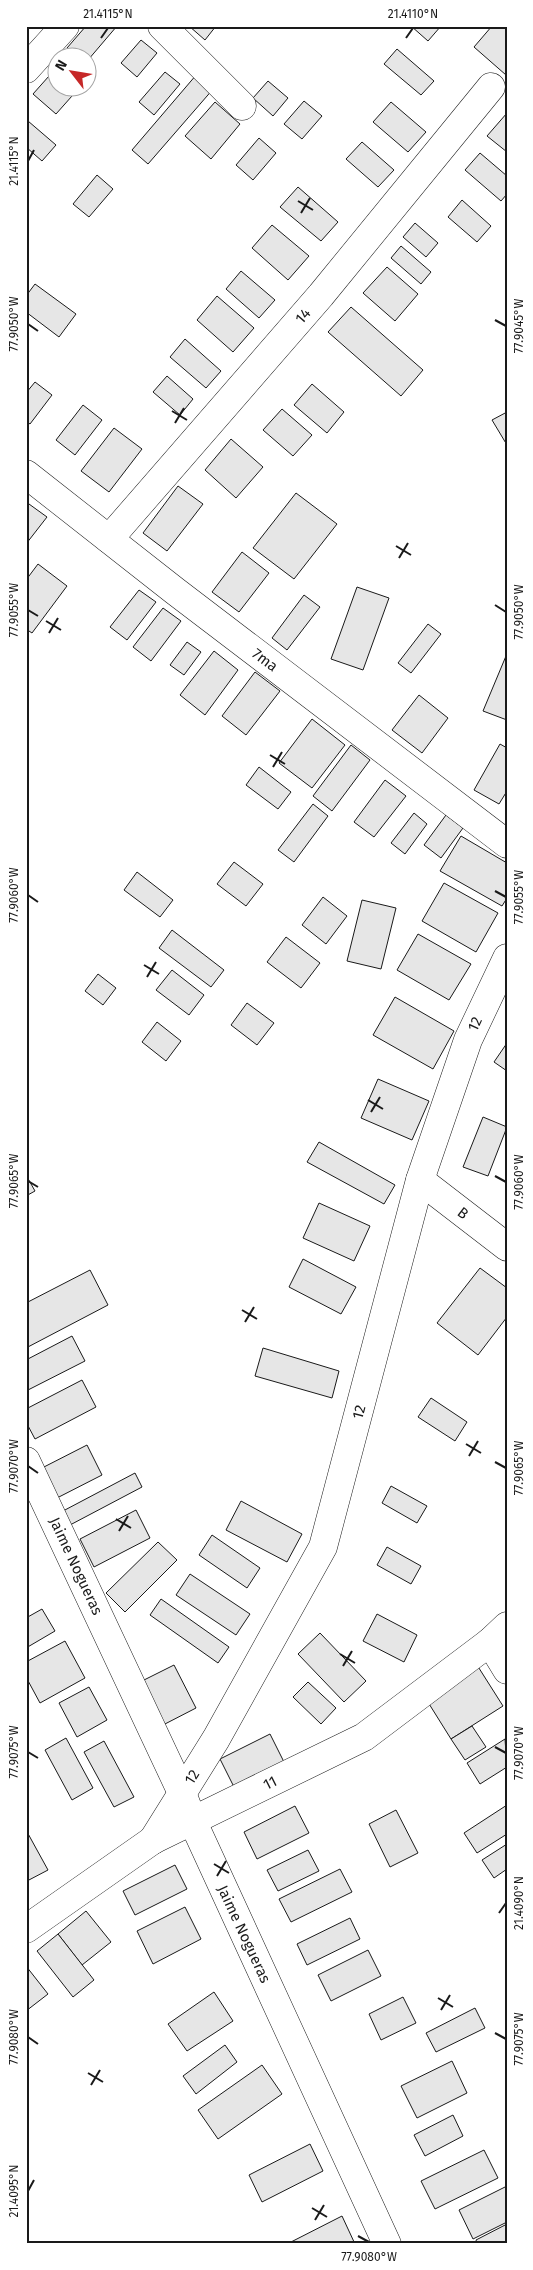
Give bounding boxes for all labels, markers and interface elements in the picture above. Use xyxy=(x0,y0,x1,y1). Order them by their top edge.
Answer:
text: 21.4115°N xyxy=(83,7,133,21)
text: 21.4110°N xyxy=(388,7,438,21)
north arrow xyxy=(48,48,98,98)
text: N xyxy=(52,57,71,74)
text: 21.4115°N xyxy=(7,136,21,186)
text: 77.9050°W xyxy=(7,296,21,352)
text: 77.9045°W xyxy=(512,299,526,353)
street label: 14 xyxy=(291,305,315,327)
text: 77.9055°W xyxy=(7,583,21,637)
text: 77.9050°W xyxy=(512,584,526,640)
street label: 7ma xyxy=(249,645,281,675)
text: 77.9060°W xyxy=(7,867,21,923)
text: 77.9055°W xyxy=(512,870,526,924)
street label: 12 xyxy=(464,1014,486,1034)
text: 77.9065°W xyxy=(7,1154,21,1208)
text: 77.9060°W xyxy=(512,1154,526,1210)
street label: B xyxy=(454,1203,472,1223)
street label: 12 xyxy=(349,1403,369,1421)
text: 77.9070°W xyxy=(7,1439,21,1493)
text: 77.9065°W xyxy=(512,1441,526,1495)
street label: Jaime Nogueras xyxy=(45,1514,107,1618)
text: 77.9075°W xyxy=(7,1725,21,1779)
text: 77.9070°W xyxy=(512,1726,526,1780)
street label: 12 xyxy=(181,1766,203,1788)
street label: 11 xyxy=(260,1772,280,1794)
text: 21.4090°N xyxy=(512,1876,526,1930)
street label: Jaime Nogueras xyxy=(213,1882,275,1986)
text: 77.9080°W xyxy=(7,2009,21,2065)
text: 77.9075°W xyxy=(512,2012,526,2066)
text: 21.4095°N xyxy=(7,2165,21,2217)
text: 77.9080°W xyxy=(341,2250,397,2264)

